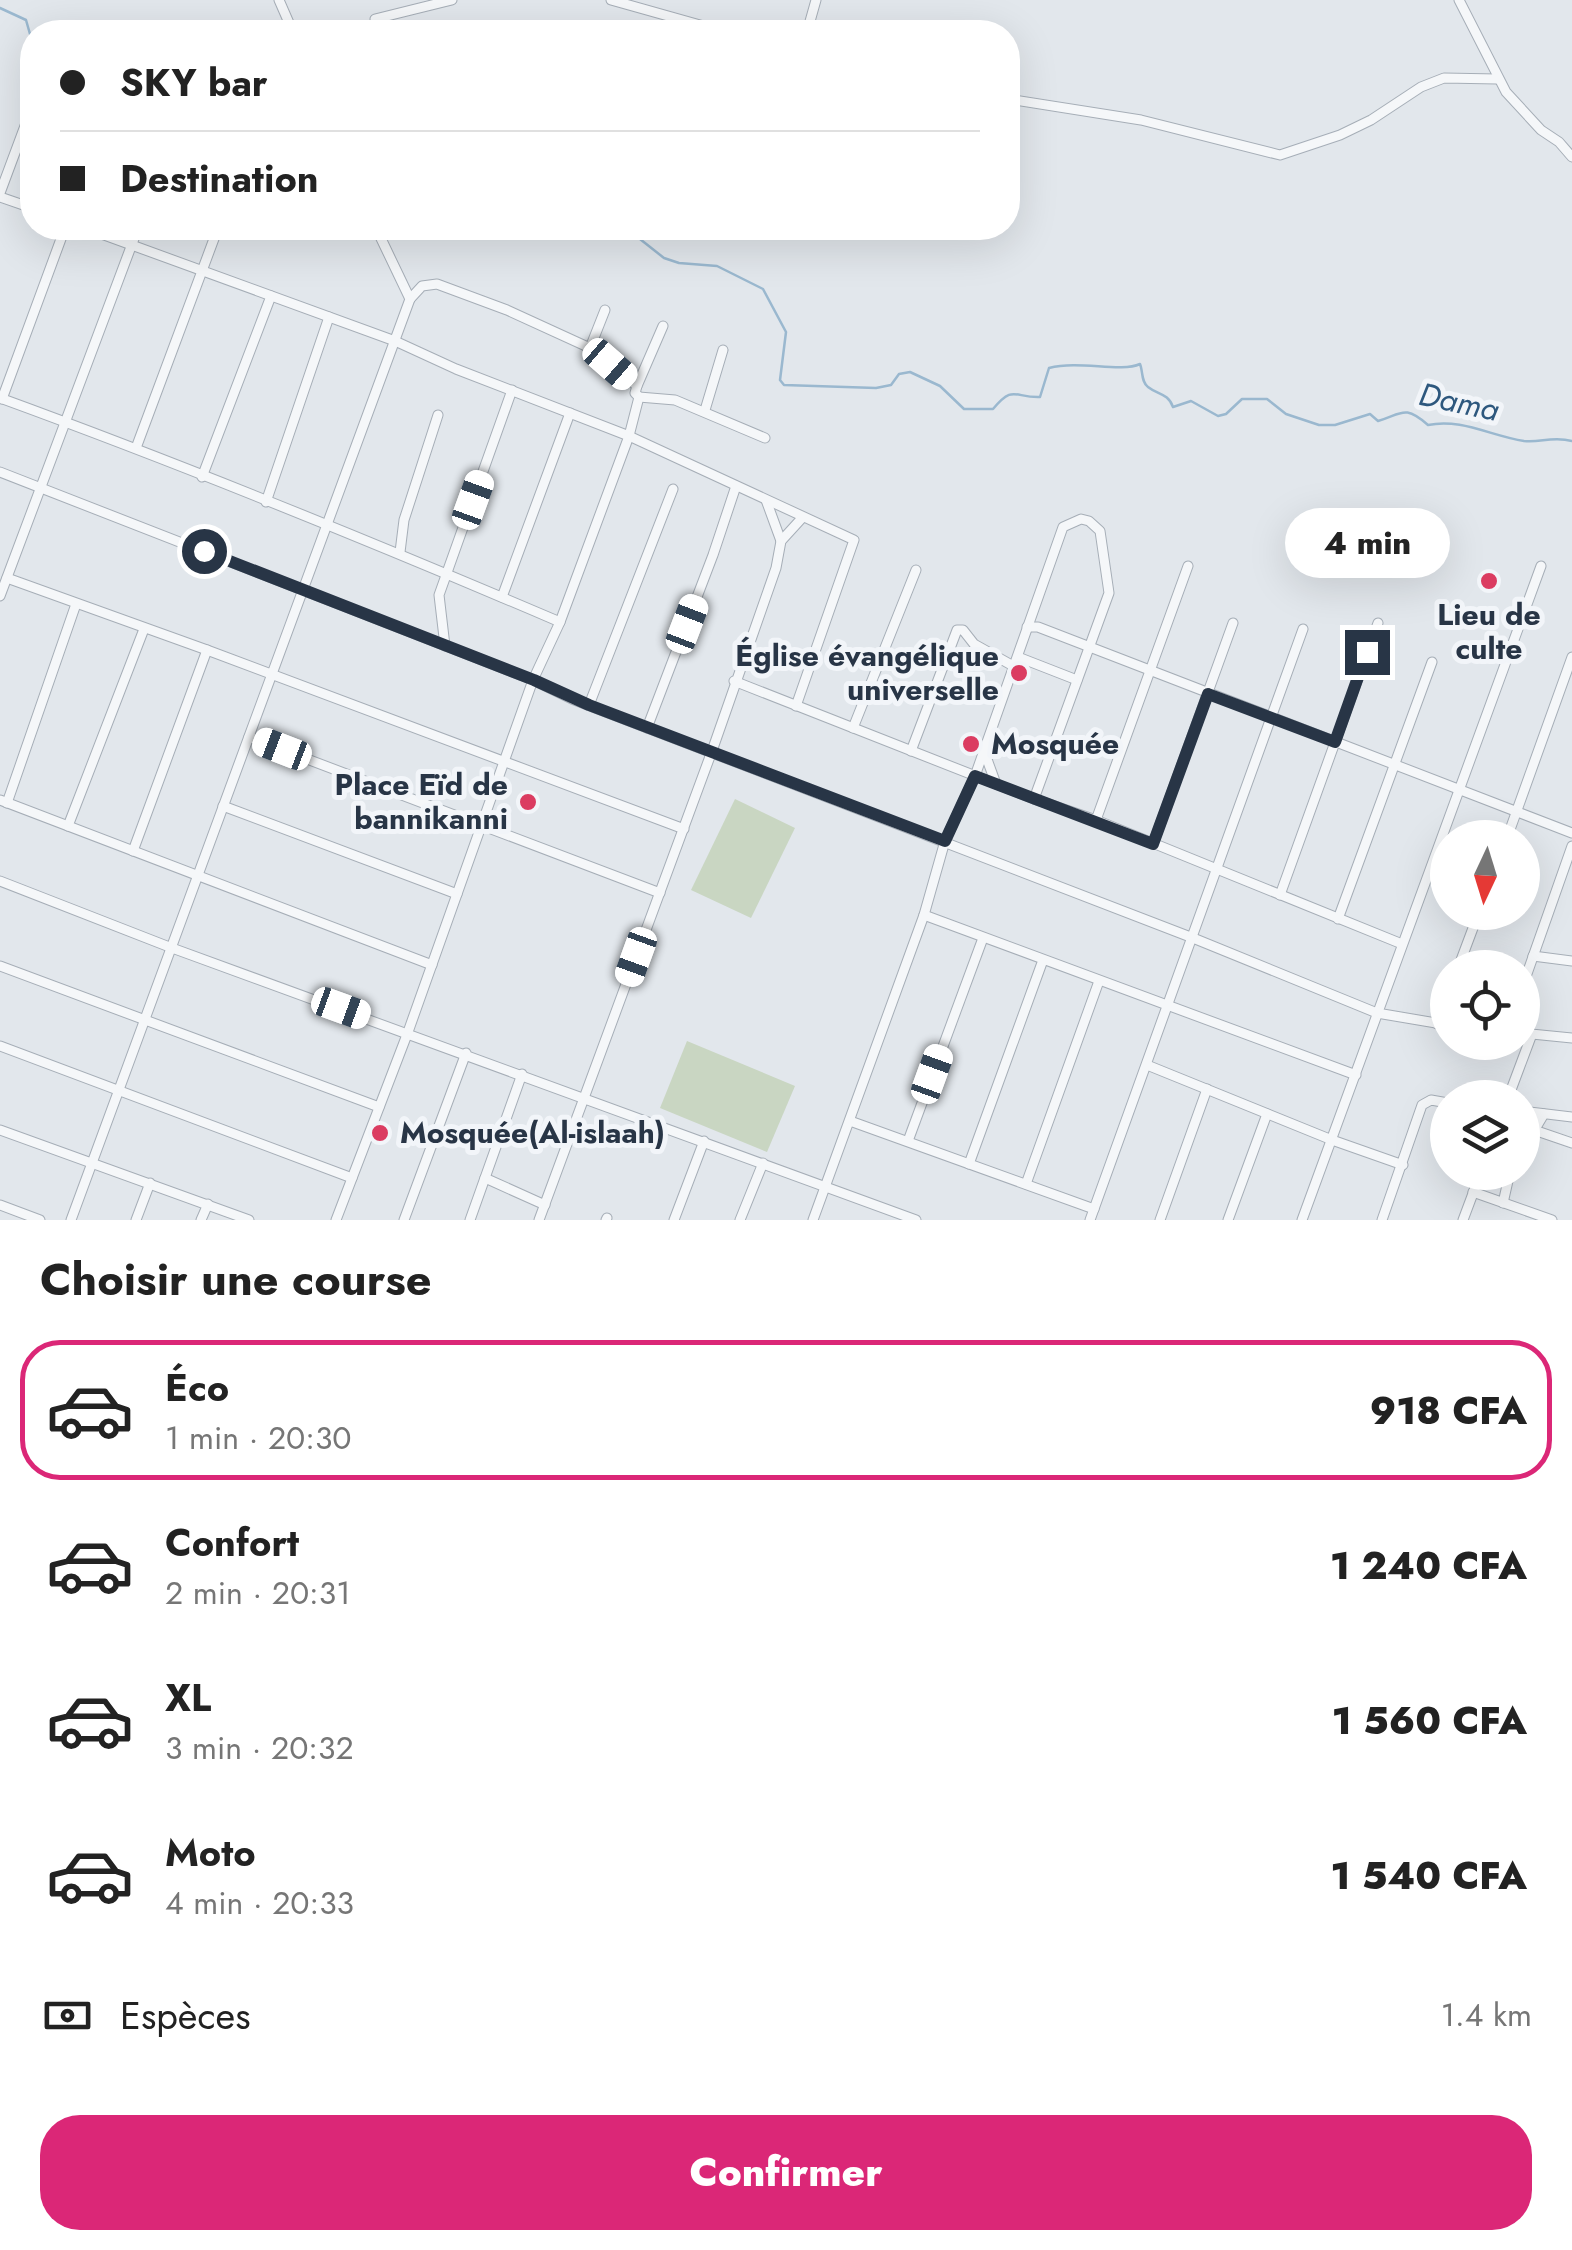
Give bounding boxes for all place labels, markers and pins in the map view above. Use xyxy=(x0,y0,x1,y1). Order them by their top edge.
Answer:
marker: Lieu de culte xyxy=(1478,570,1500,592)
place label: Lieu de culte xyxy=(1437,593,1541,670)
place label: Église évangélique universelle xyxy=(735,634,999,711)
marker: Église évangélique universelle xyxy=(1008,662,1030,684)
place label: Mosquée xyxy=(991,722,1119,765)
marker: Mosquée xyxy=(960,733,982,755)
place label: Place Eïd de bannikanni xyxy=(334,763,508,840)
marker: Place Eïd de bannikanni xyxy=(517,791,539,813)
place label: Mosquée(Al-islaah) xyxy=(400,1111,665,1154)
marker: Mosquée(Al-islaah) xyxy=(369,1122,391,1144)

